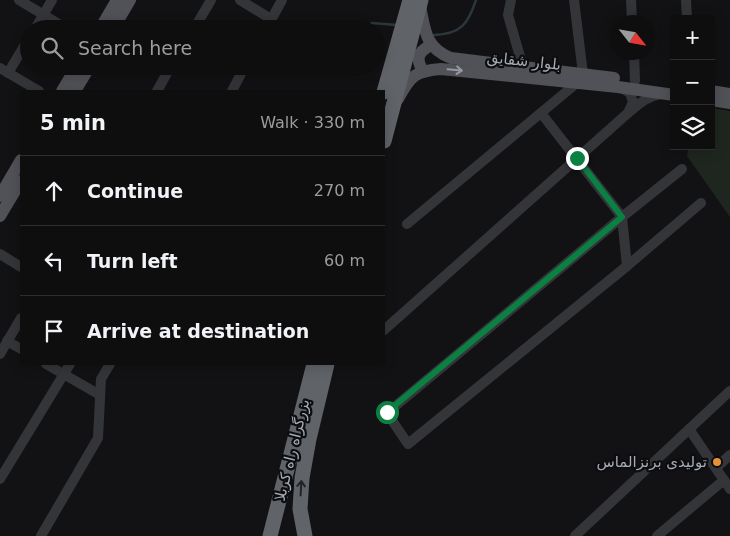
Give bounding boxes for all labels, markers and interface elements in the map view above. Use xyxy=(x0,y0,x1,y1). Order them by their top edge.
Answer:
north arrow xyxy=(610,15,655,60)
map controls xyxy=(670,15,715,150)
button: + xyxy=(670,15,715,60)
search box xyxy=(20,20,385,75)
icon: search xyxy=(38,34,66,62)
text: Search here xyxy=(78,37,192,59)
street label: بلوار شقایق xyxy=(486,48,562,74)
button: − xyxy=(670,60,715,105)
one-way arrow xyxy=(446,65,462,74)
button: layers xyxy=(670,105,715,150)
text: 5 min xyxy=(40,111,106,135)
text: Walk · 330 m xyxy=(260,113,365,132)
route end xyxy=(566,147,589,170)
icon: ahead xyxy=(40,177,68,205)
text: Continue xyxy=(87,180,183,202)
text: 270 m xyxy=(314,181,365,200)
icon: left xyxy=(40,247,68,275)
text: Turn left xyxy=(87,250,178,272)
text: 60 m xyxy=(324,251,365,270)
icon: arrive xyxy=(40,317,68,345)
text: Arrive at destination xyxy=(87,320,309,342)
street label: بزرگراه راه کربلا xyxy=(271,397,313,503)
route start xyxy=(376,401,399,424)
place label: تولیدی برنزالماس xyxy=(596,453,707,471)
marker: تولیدی برنزالماس xyxy=(711,456,723,468)
one-way arrow xyxy=(297,480,306,496)

